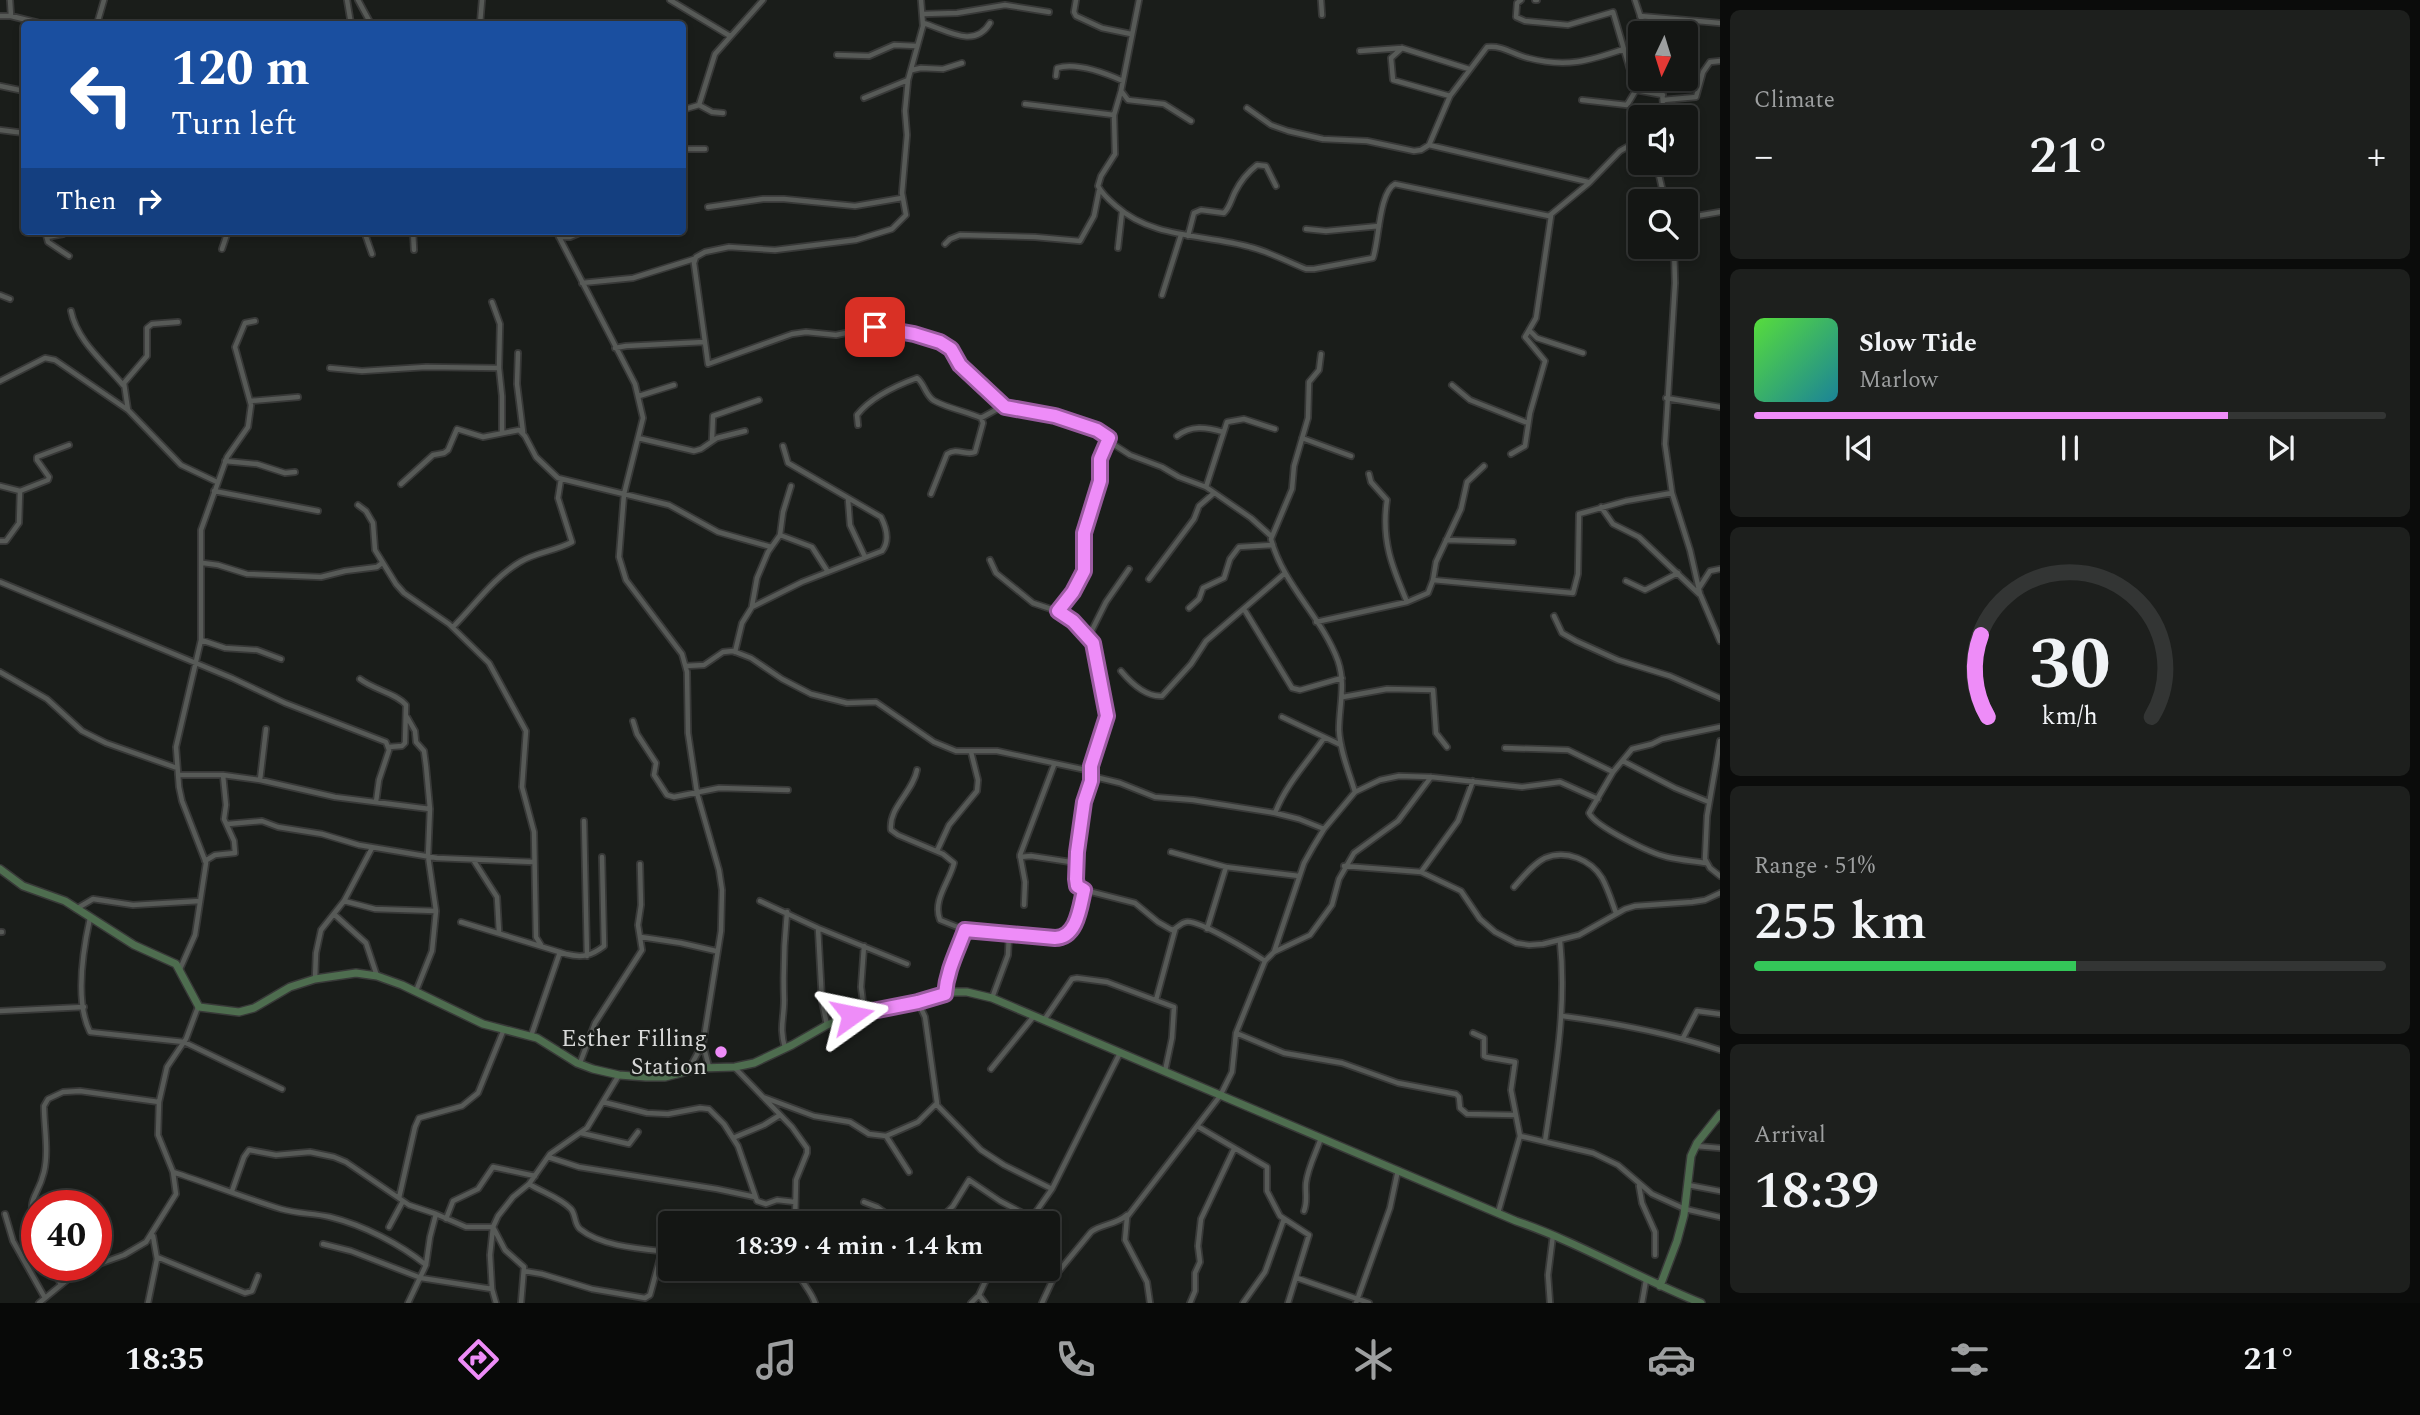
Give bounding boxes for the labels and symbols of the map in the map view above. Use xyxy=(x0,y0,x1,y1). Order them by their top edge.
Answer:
north arrow xyxy=(1628,21,1698,91)
pin xyxy=(845,297,905,357)
position arrow xyxy=(815,978,889,1052)
place label: Esther Filling Station xyxy=(561,1021,707,1085)
marker: Esther Filling Station xyxy=(713,1044,729,1060)
speed limit sign: 40 xyxy=(21,1190,112,1281)

